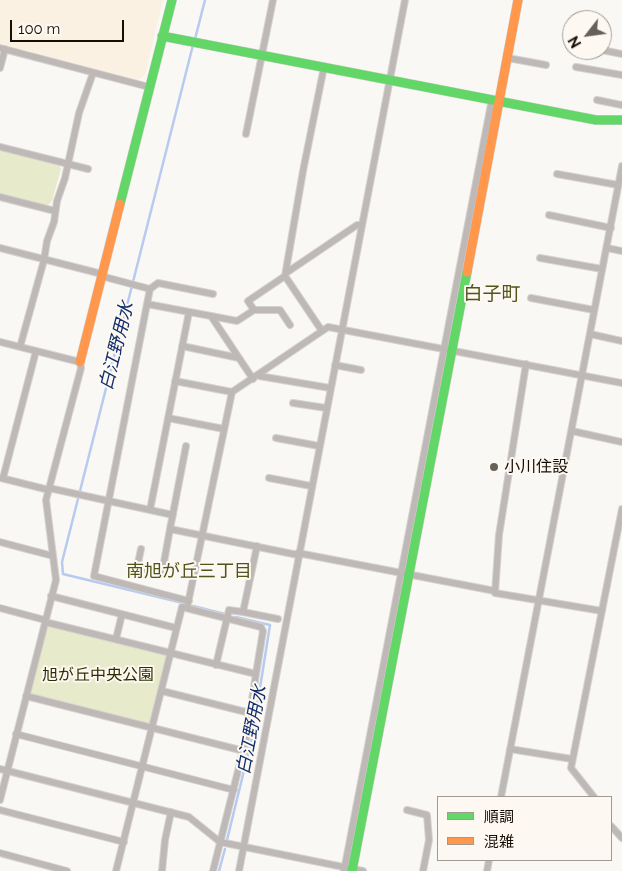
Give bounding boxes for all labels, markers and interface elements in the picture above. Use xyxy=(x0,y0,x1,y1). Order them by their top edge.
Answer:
scale bar xyxy=(12,10,126,42)
north arrow xyxy=(562,10,612,60)
text: 100 m xyxy=(18,20,60,38)
text: N xyxy=(565,33,584,51)
district label: 白子町 xyxy=(464,283,520,305)
water label: 白江野用水 xyxy=(96,300,138,392)
place label: 小川住設 xyxy=(504,457,568,477)
marker: 小川住設 xyxy=(488,461,500,473)
district label: 南旭が丘三丁目 xyxy=(126,561,252,583)
park label: 旭が丘中央公園 xyxy=(42,665,154,685)
water label: 白江野用水 xyxy=(233,684,271,776)
legend xyxy=(437,796,612,861)
text: 順調 xyxy=(484,808,514,826)
text: 混雑 xyxy=(484,833,514,851)

